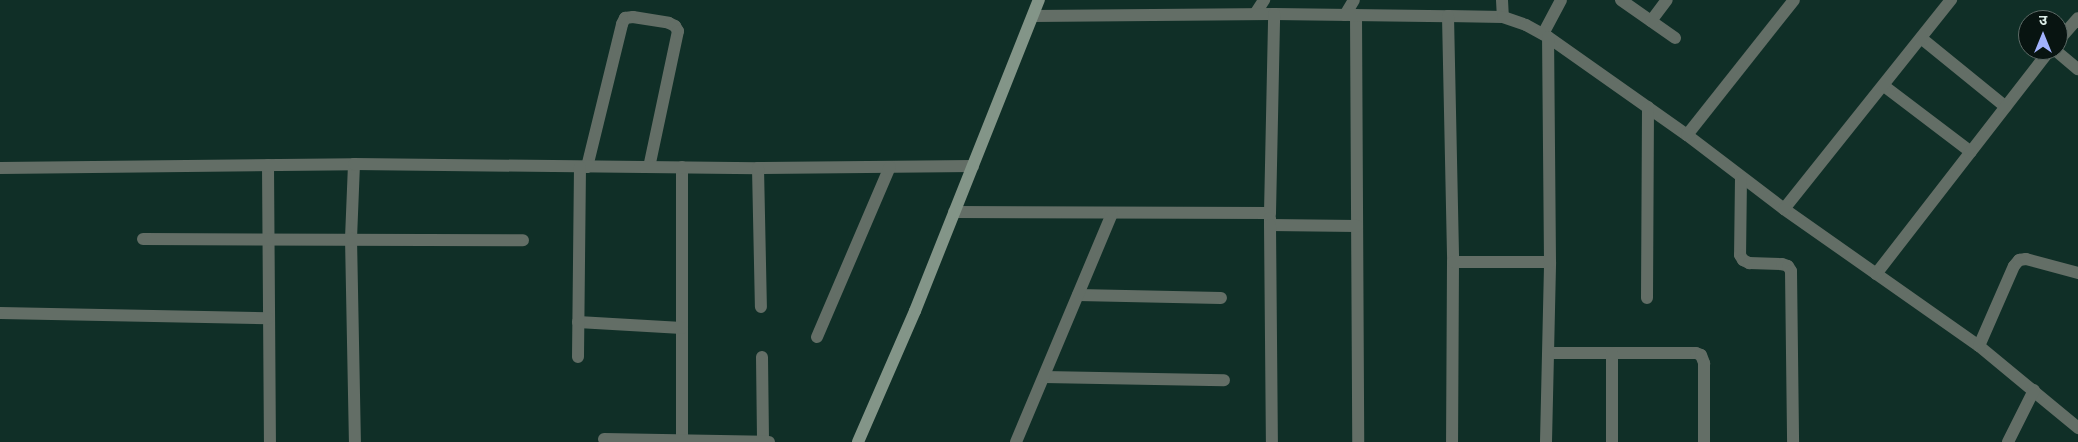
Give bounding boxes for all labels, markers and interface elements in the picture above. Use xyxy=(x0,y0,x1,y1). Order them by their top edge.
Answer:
north arrow xyxy=(2018,10,2068,60)
text: उ xyxy=(2039,14,2047,28)

